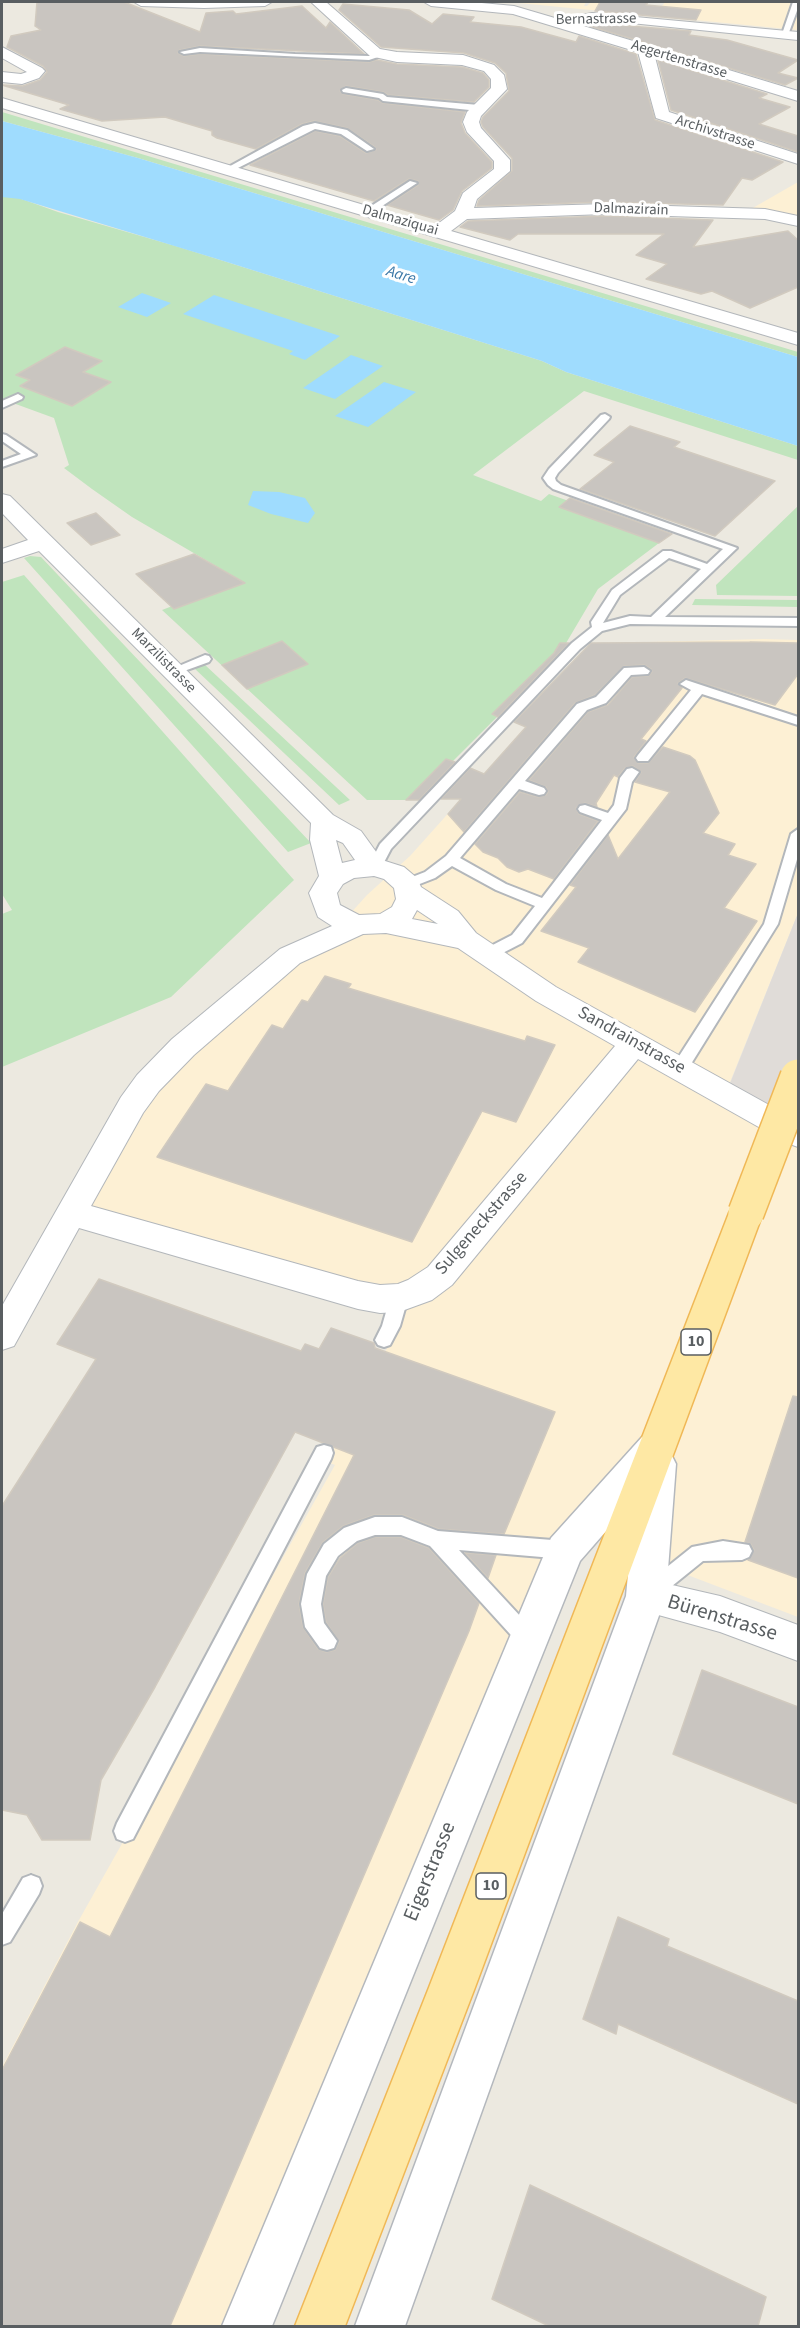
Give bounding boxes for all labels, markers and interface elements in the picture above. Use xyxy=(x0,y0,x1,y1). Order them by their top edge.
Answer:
street label: Bernastrasse xyxy=(555,10,637,30)
street label: Aegertenstrasse xyxy=(629,37,729,83)
street label: Archivstrasse xyxy=(673,112,757,154)
street label: Dalmazirain xyxy=(593,200,669,220)
street label: Dalmaziquai xyxy=(360,202,440,240)
water label: Aare xyxy=(384,262,418,290)
street label: Marzilistrasse xyxy=(127,625,199,697)
street label: Sandrainstrasse xyxy=(573,1003,689,1079)
street label: Sulgeneckstrasse xyxy=(431,1168,533,1280)
road number: 10 xyxy=(681,1329,711,1355)
street label: Bürenstrasse xyxy=(664,1590,780,1648)
street label: Eigerstrasse xyxy=(400,1819,462,1925)
road number: 10 xyxy=(476,1873,506,1899)

